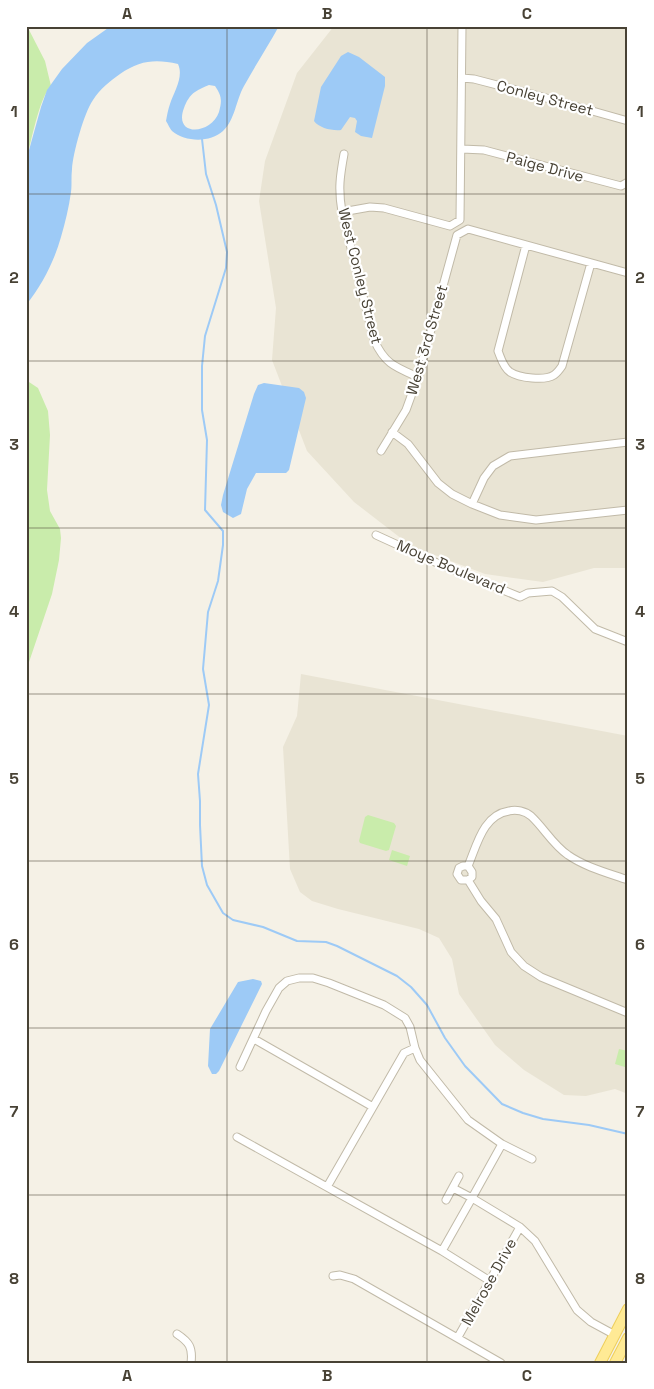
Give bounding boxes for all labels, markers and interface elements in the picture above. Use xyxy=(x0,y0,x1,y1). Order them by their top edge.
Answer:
text: A xyxy=(122,3,132,24)
text: B xyxy=(322,3,332,24)
text: C xyxy=(522,3,532,24)
street label: Conley Street xyxy=(495,75,596,120)
text: 1 xyxy=(10,101,18,122)
text: 1 xyxy=(636,101,644,122)
street label: Paige Drive xyxy=(504,147,586,186)
street label: West Conley Street xyxy=(334,206,387,346)
text: 2 xyxy=(9,267,19,288)
text: 2 xyxy=(635,267,645,288)
street label: West 3rd Street xyxy=(402,282,451,397)
text: 3 xyxy=(9,434,19,455)
text: 3 xyxy=(635,434,645,455)
street label: Moye Boulevard xyxy=(394,535,508,598)
text: 4 xyxy=(9,601,19,622)
text: 4 xyxy=(635,601,645,622)
text: 5 xyxy=(9,768,19,789)
text: 5 xyxy=(635,768,645,789)
text: 6 xyxy=(9,934,19,955)
text: 6 xyxy=(635,934,645,955)
text: 7 xyxy=(10,1101,19,1122)
text: 7 xyxy=(636,1101,645,1122)
street label: Melrose Drive xyxy=(457,1235,520,1329)
text: 8 xyxy=(9,1268,19,1289)
text: 8 xyxy=(635,1268,645,1289)
text: A xyxy=(122,1365,132,1386)
text: B xyxy=(322,1365,332,1386)
text: C xyxy=(522,1365,532,1386)

